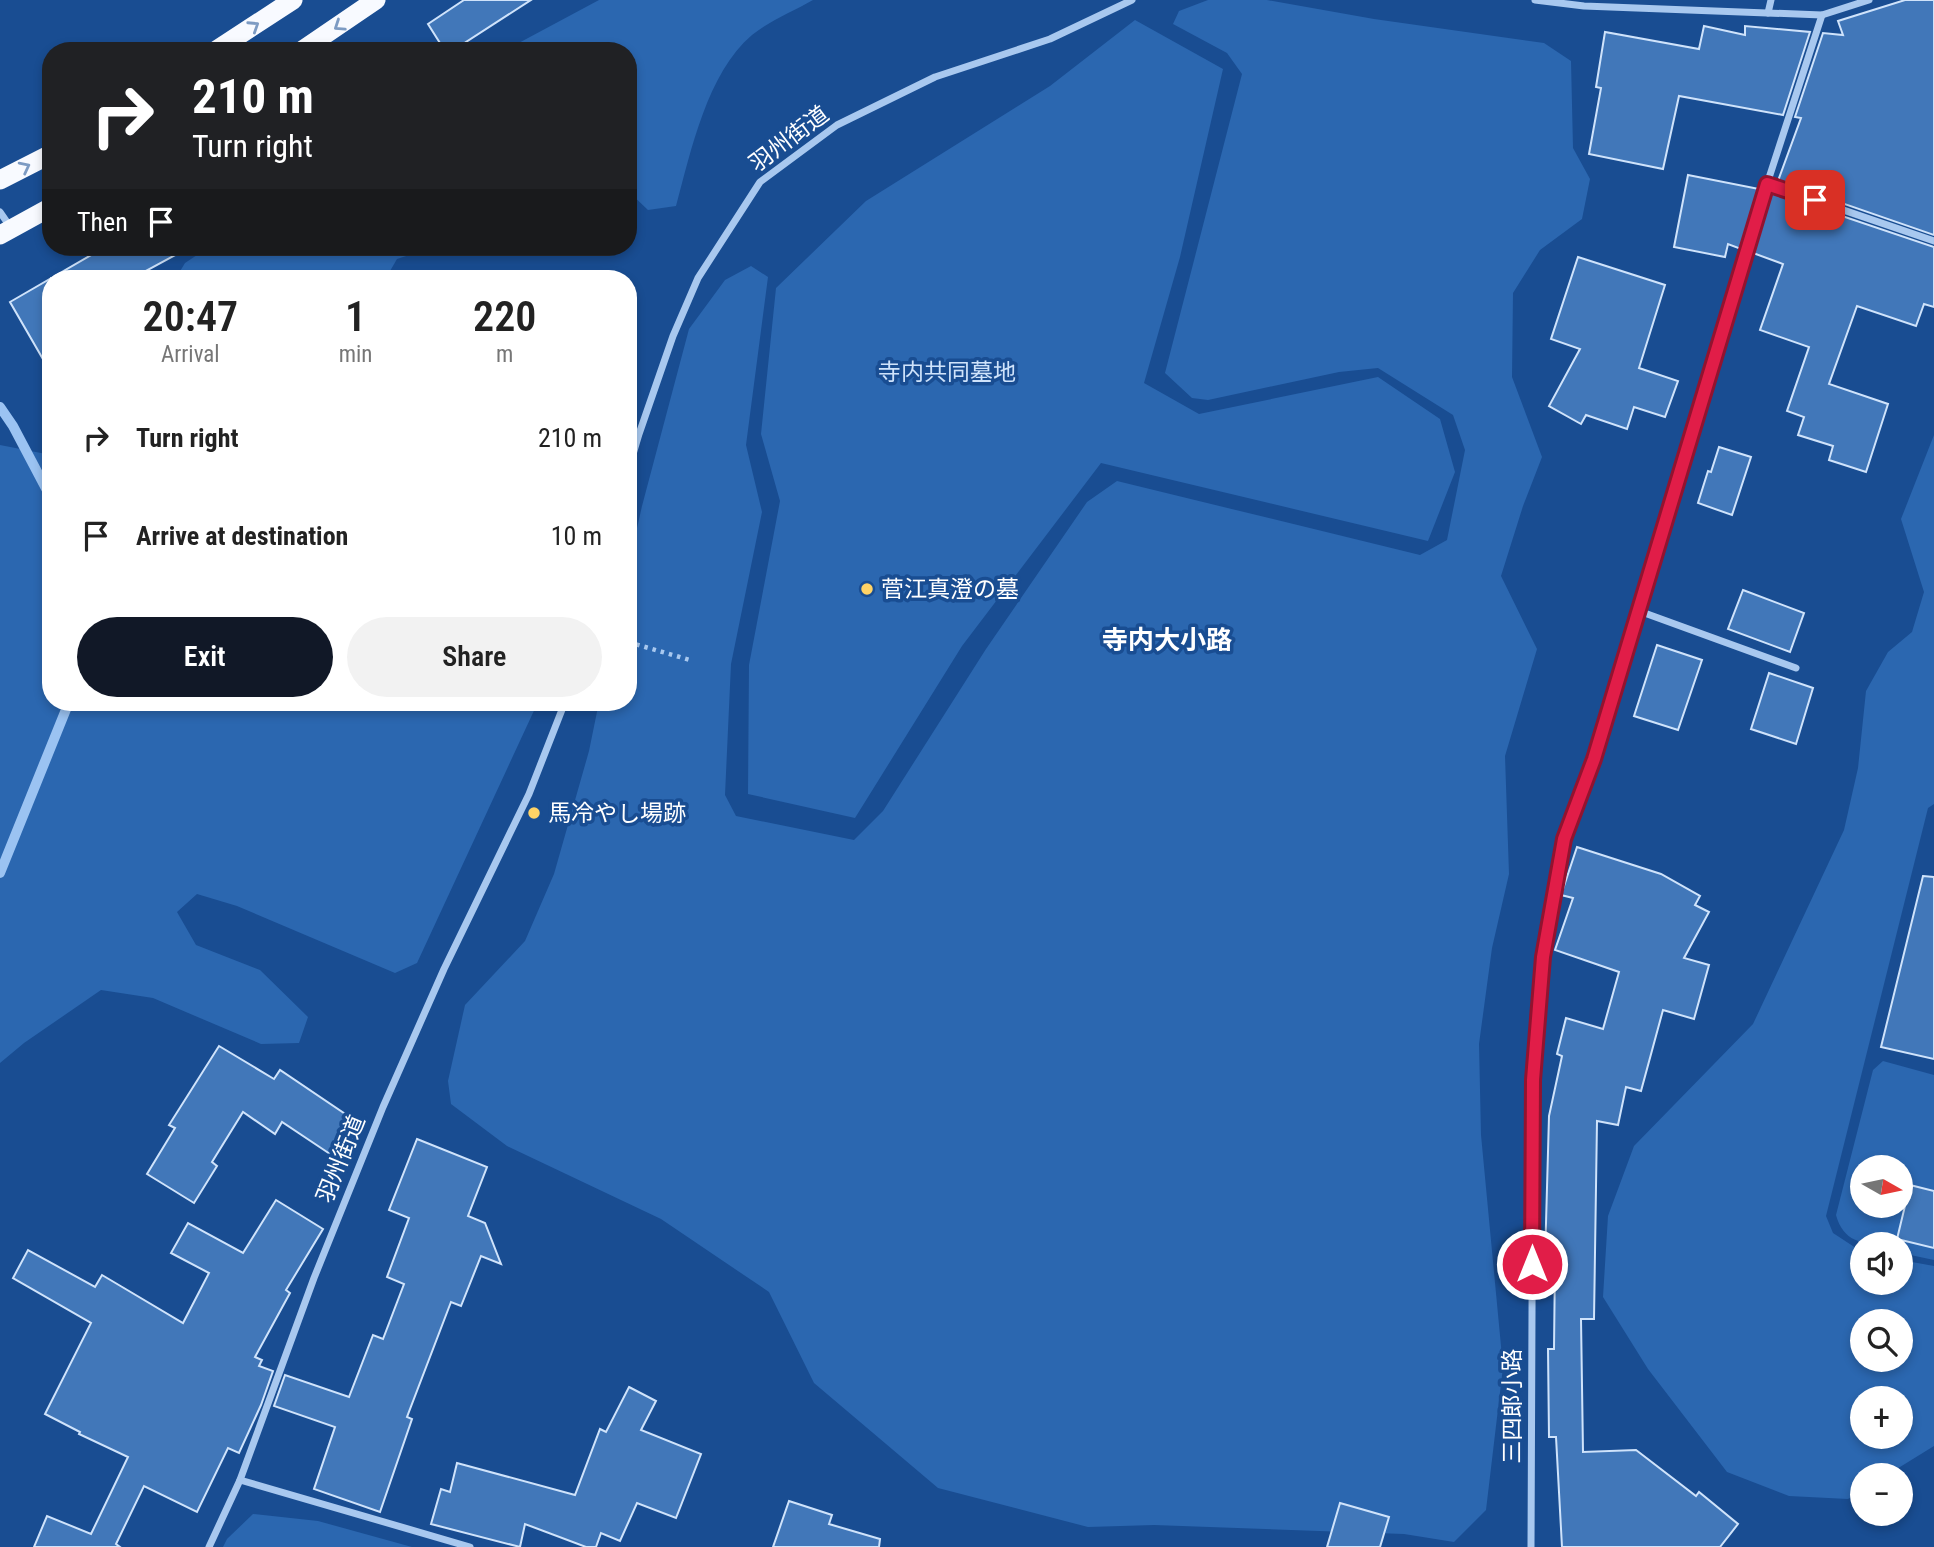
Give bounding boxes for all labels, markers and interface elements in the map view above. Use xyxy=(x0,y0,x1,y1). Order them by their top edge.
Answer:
one-way arrow xyxy=(334,18,347,30)
one-way arrow xyxy=(247,21,260,34)
text: 210 m xyxy=(192,68,314,125)
icon: right xyxy=(77,70,168,161)
street label: 羽州街道 xyxy=(744,101,834,177)
text: Turn right xyxy=(192,127,313,165)
one-way arrow xyxy=(18,162,31,176)
pin xyxy=(1785,170,1845,230)
icon: arrive xyxy=(1796,181,1834,219)
icon: arrive xyxy=(142,203,180,241)
text: Then xyxy=(77,207,128,237)
text: 20:47 xyxy=(143,292,238,341)
text: 1 xyxy=(345,292,366,341)
text: 220 xyxy=(473,292,536,341)
text: Arrival xyxy=(161,341,220,368)
text: min xyxy=(339,341,372,368)
text: m xyxy=(496,341,513,368)
park label: 寺内共同墓地 xyxy=(878,359,1016,386)
icon: right xyxy=(77,419,115,457)
text: Turn right xyxy=(136,423,238,453)
text: 210 m xyxy=(538,423,602,453)
icon: arrive xyxy=(77,517,115,555)
text: Arrive at destination xyxy=(136,521,348,551)
text: 10 m xyxy=(551,521,602,551)
place label: 菅江真澄の墓 xyxy=(881,576,1019,603)
marker: 菅江真澄の墓 xyxy=(859,581,875,597)
button: Exit xyxy=(77,617,333,697)
button: Share xyxy=(347,617,602,697)
district label: 寺内大小路 xyxy=(1102,625,1232,655)
place label: 馬冷やし場跡 xyxy=(548,800,686,827)
marker: 馬冷やし場跡 xyxy=(526,805,542,821)
street label: 羽州街道 xyxy=(311,1111,371,1207)
north arrow xyxy=(1850,1155,1913,1218)
map controls xyxy=(1850,1155,1913,1526)
position arrow xyxy=(1495,1227,1569,1301)
button: sound xyxy=(1850,1232,1913,1295)
button: search xyxy=(1850,1309,1913,1372)
street label: 三四郎小路 xyxy=(1499,1349,1526,1464)
button: + xyxy=(1850,1386,1913,1449)
button: − xyxy=(1850,1463,1913,1526)

